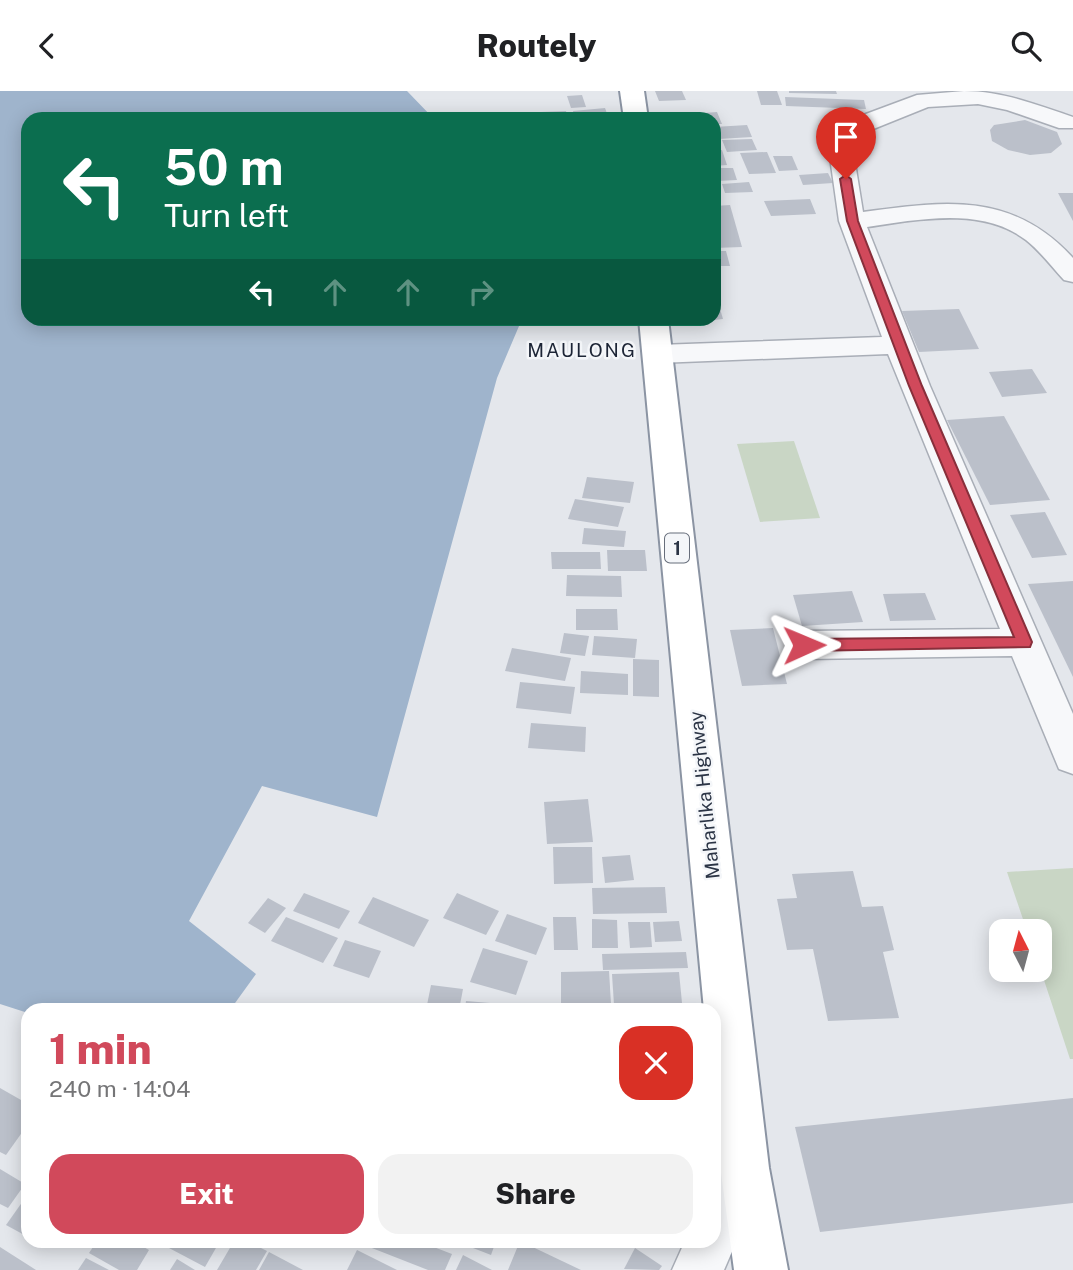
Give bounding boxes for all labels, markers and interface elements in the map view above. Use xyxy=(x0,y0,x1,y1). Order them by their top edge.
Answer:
icon: back xyxy=(28,27,66,65)
text: Routely xyxy=(477,27,596,64)
icon: search xyxy=(1007,27,1045,65)
pin xyxy=(816,107,876,179)
icon: arrive xyxy=(827,118,865,156)
text: 50 m xyxy=(164,138,284,196)
icon: left xyxy=(49,140,140,231)
text: Turn left xyxy=(164,197,289,234)
icon: left xyxy=(243,273,281,311)
icon: ahead xyxy=(316,273,354,311)
icon: ahead xyxy=(389,273,427,311)
icon: right xyxy=(462,273,500,311)
district label: MAULONG xyxy=(527,339,637,361)
road number: 1 xyxy=(665,534,689,563)
position arrow xyxy=(767,608,841,682)
street label: Maharlika Highway xyxy=(684,710,724,880)
north arrow xyxy=(989,919,1052,982)
map controls xyxy=(989,919,1052,982)
text: 1 min xyxy=(49,1024,152,1073)
button: close xyxy=(619,1026,693,1100)
text: 240 m · 14:04 xyxy=(49,1075,191,1102)
button: Exit xyxy=(49,1154,364,1234)
button: Share xyxy=(378,1154,693,1234)

